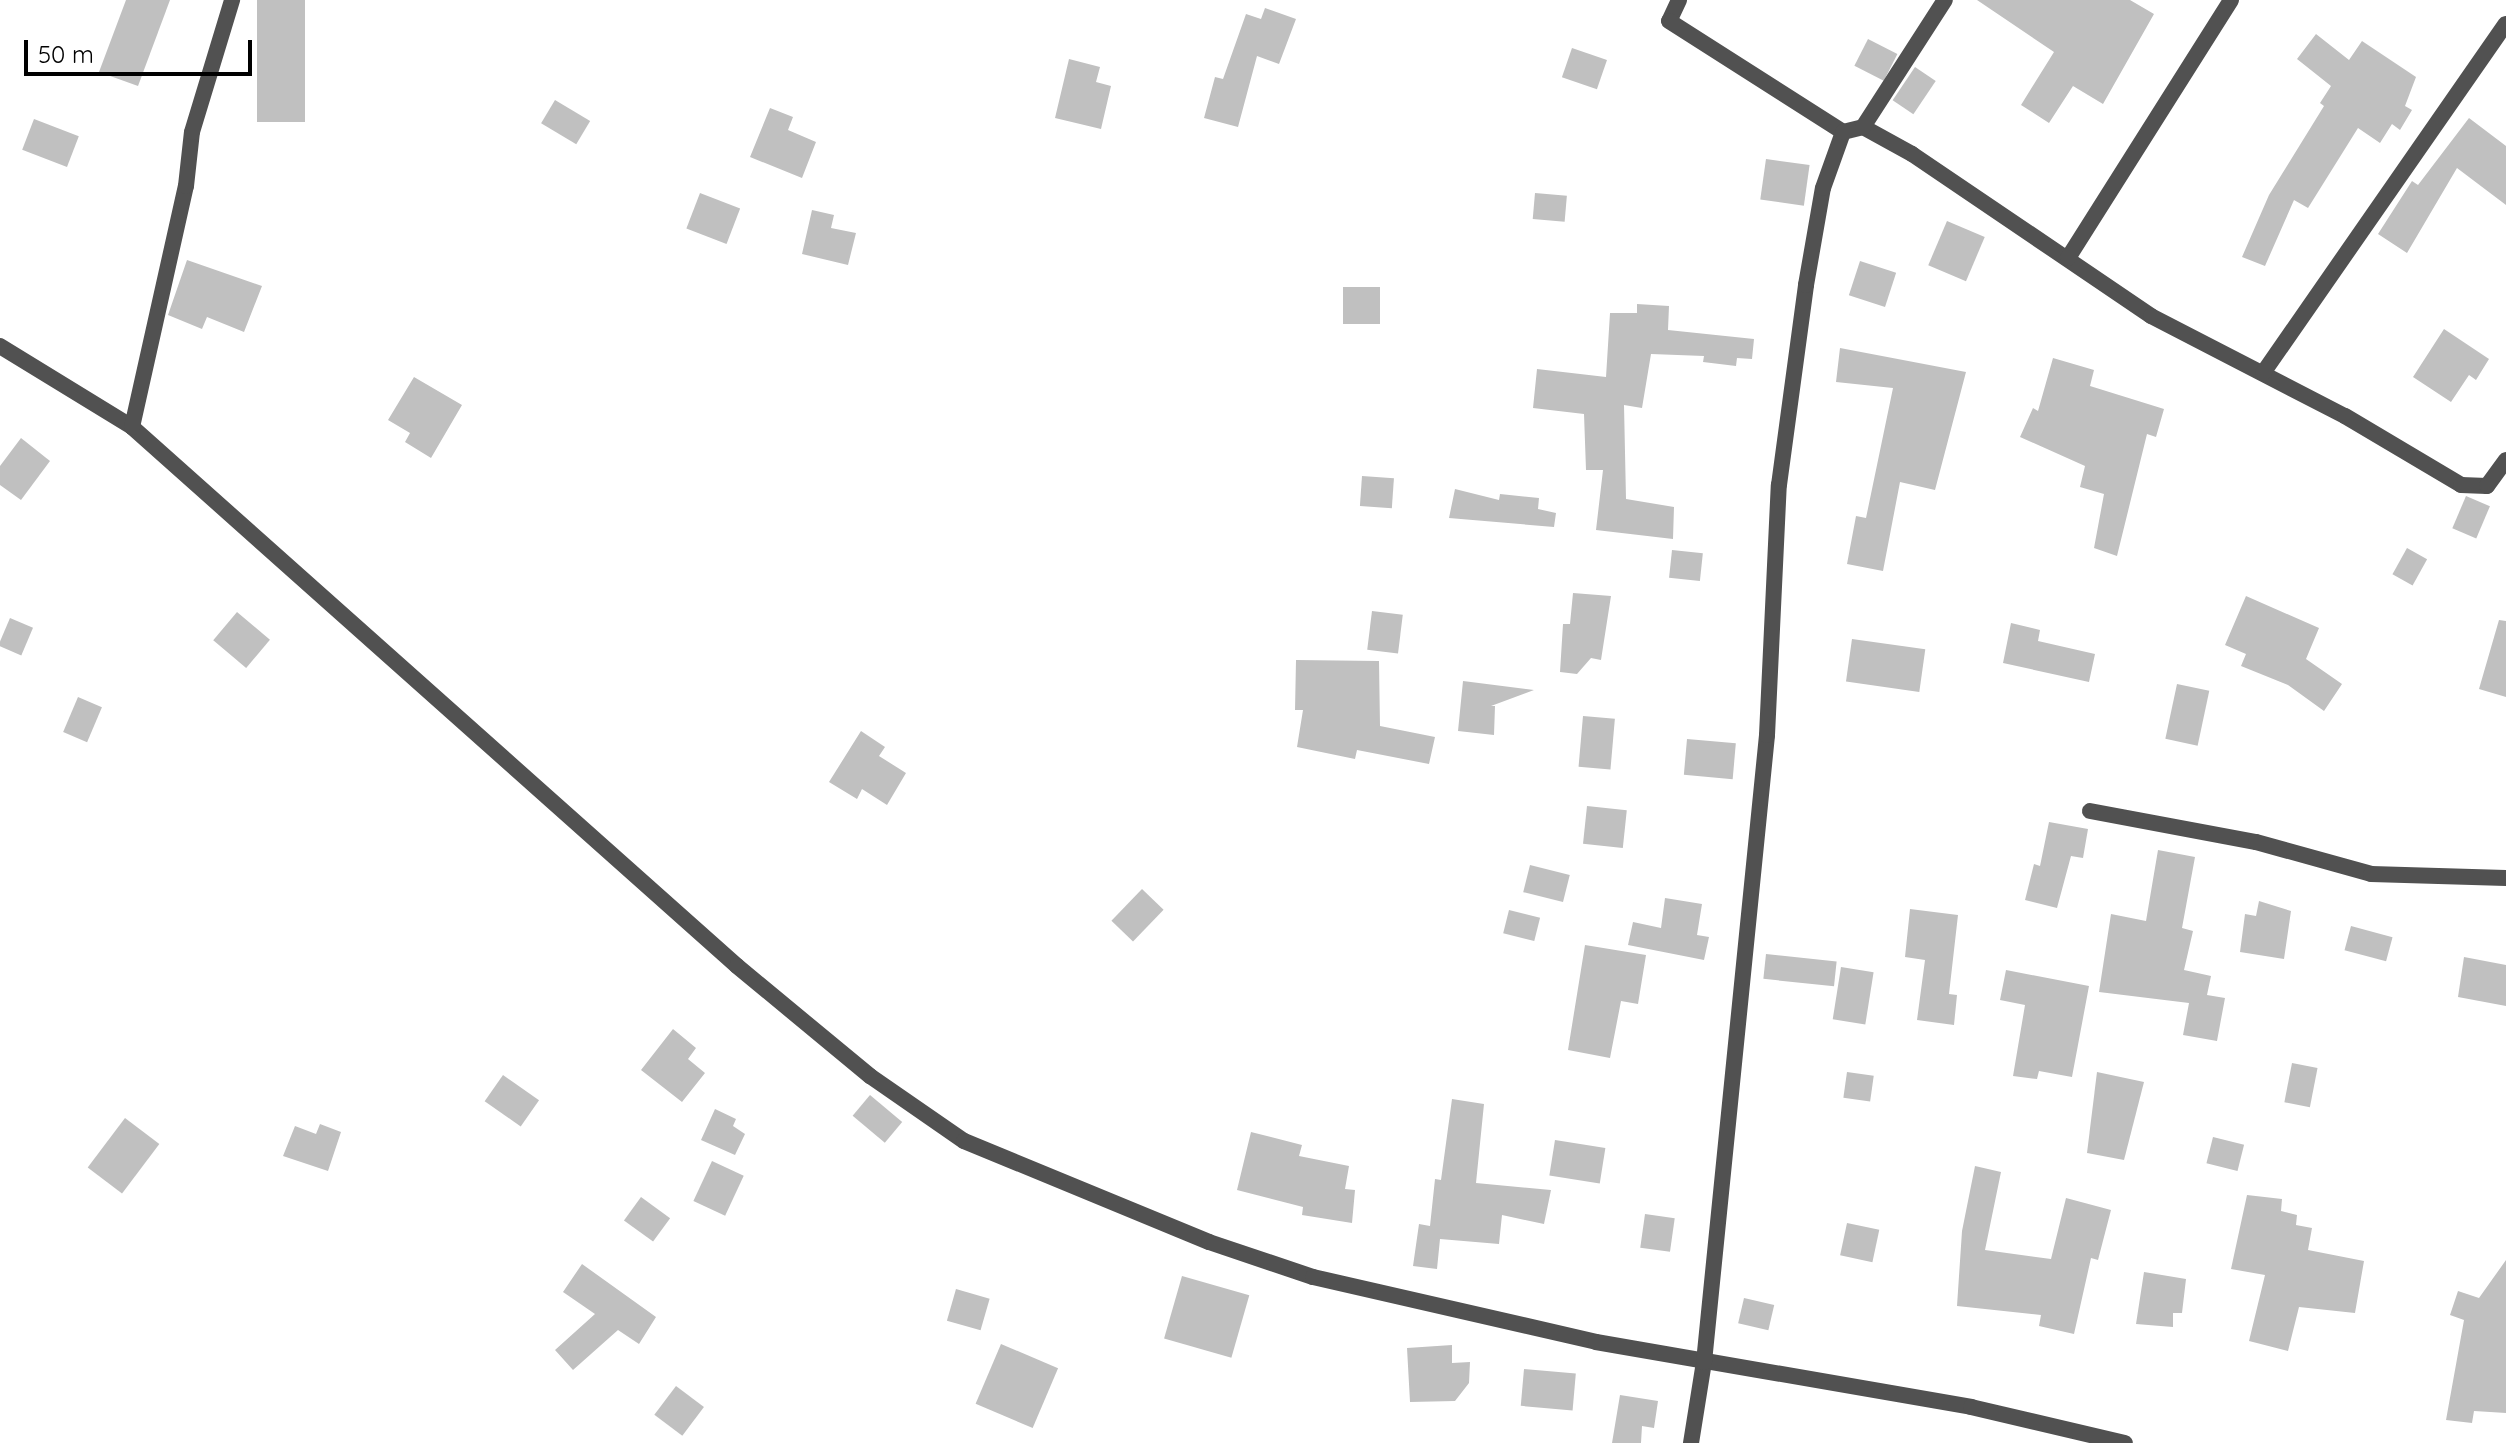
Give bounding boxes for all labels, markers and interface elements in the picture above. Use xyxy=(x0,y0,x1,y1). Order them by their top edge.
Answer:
scale bar xyxy=(28,24,256,74)
text: 50 m xyxy=(38,39,94,69)

